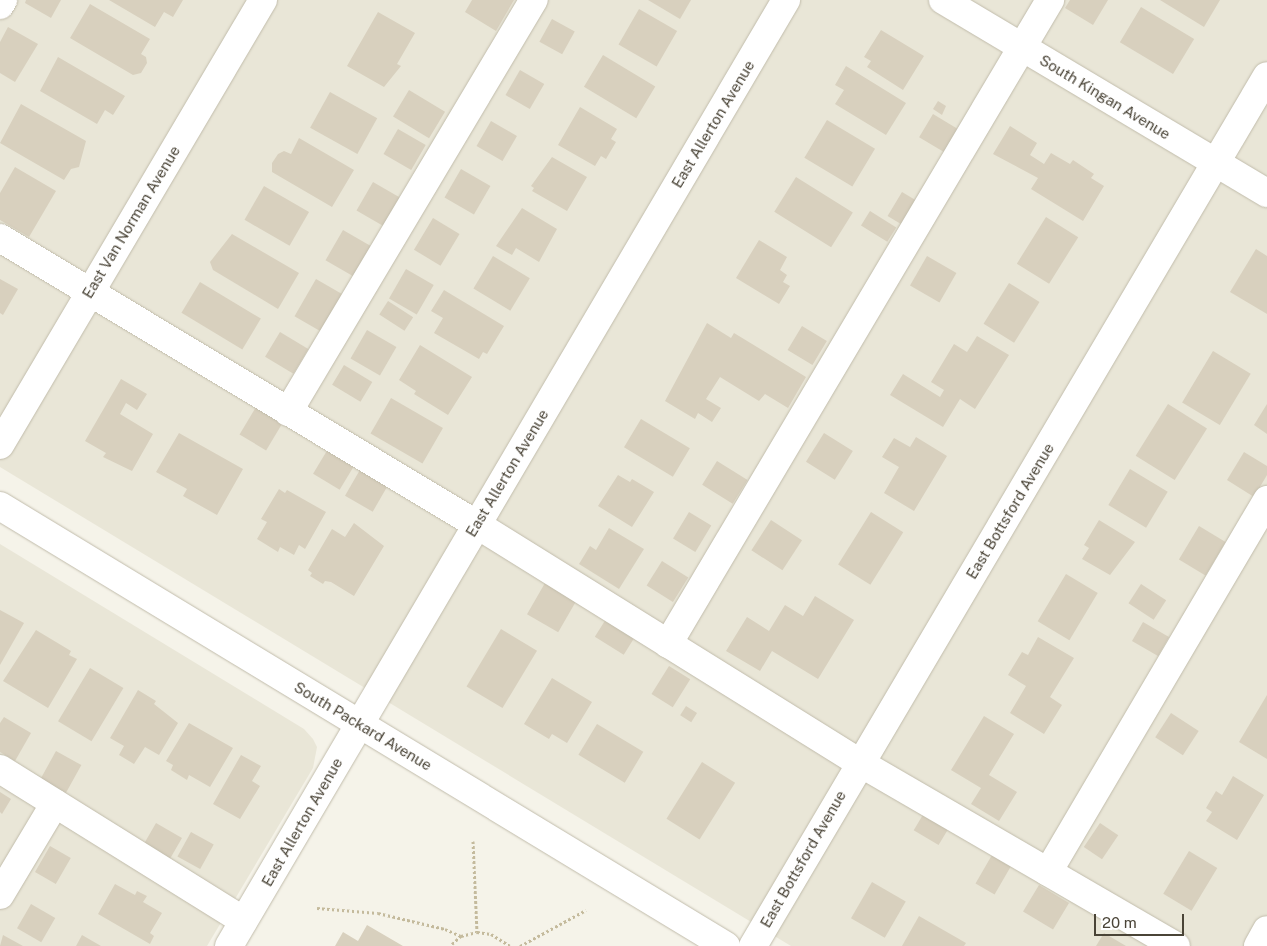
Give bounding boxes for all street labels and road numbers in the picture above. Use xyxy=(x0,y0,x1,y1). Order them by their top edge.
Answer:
street label: South Kingan Avenue xyxy=(1036,51,1174,143)
street label: East Allerton Avenue xyxy=(668,57,758,191)
street label: East Van Norman Avenue xyxy=(78,142,184,302)
street label: East Allerton Avenue xyxy=(462,406,552,540)
street label: East Bottsford Avenue xyxy=(962,440,1058,582)
street label: South Packard Avenue xyxy=(291,678,435,774)
street label: East Allerton Avenue xyxy=(258,754,346,890)
street label: East Bottsford Avenue xyxy=(756,787,850,931)

